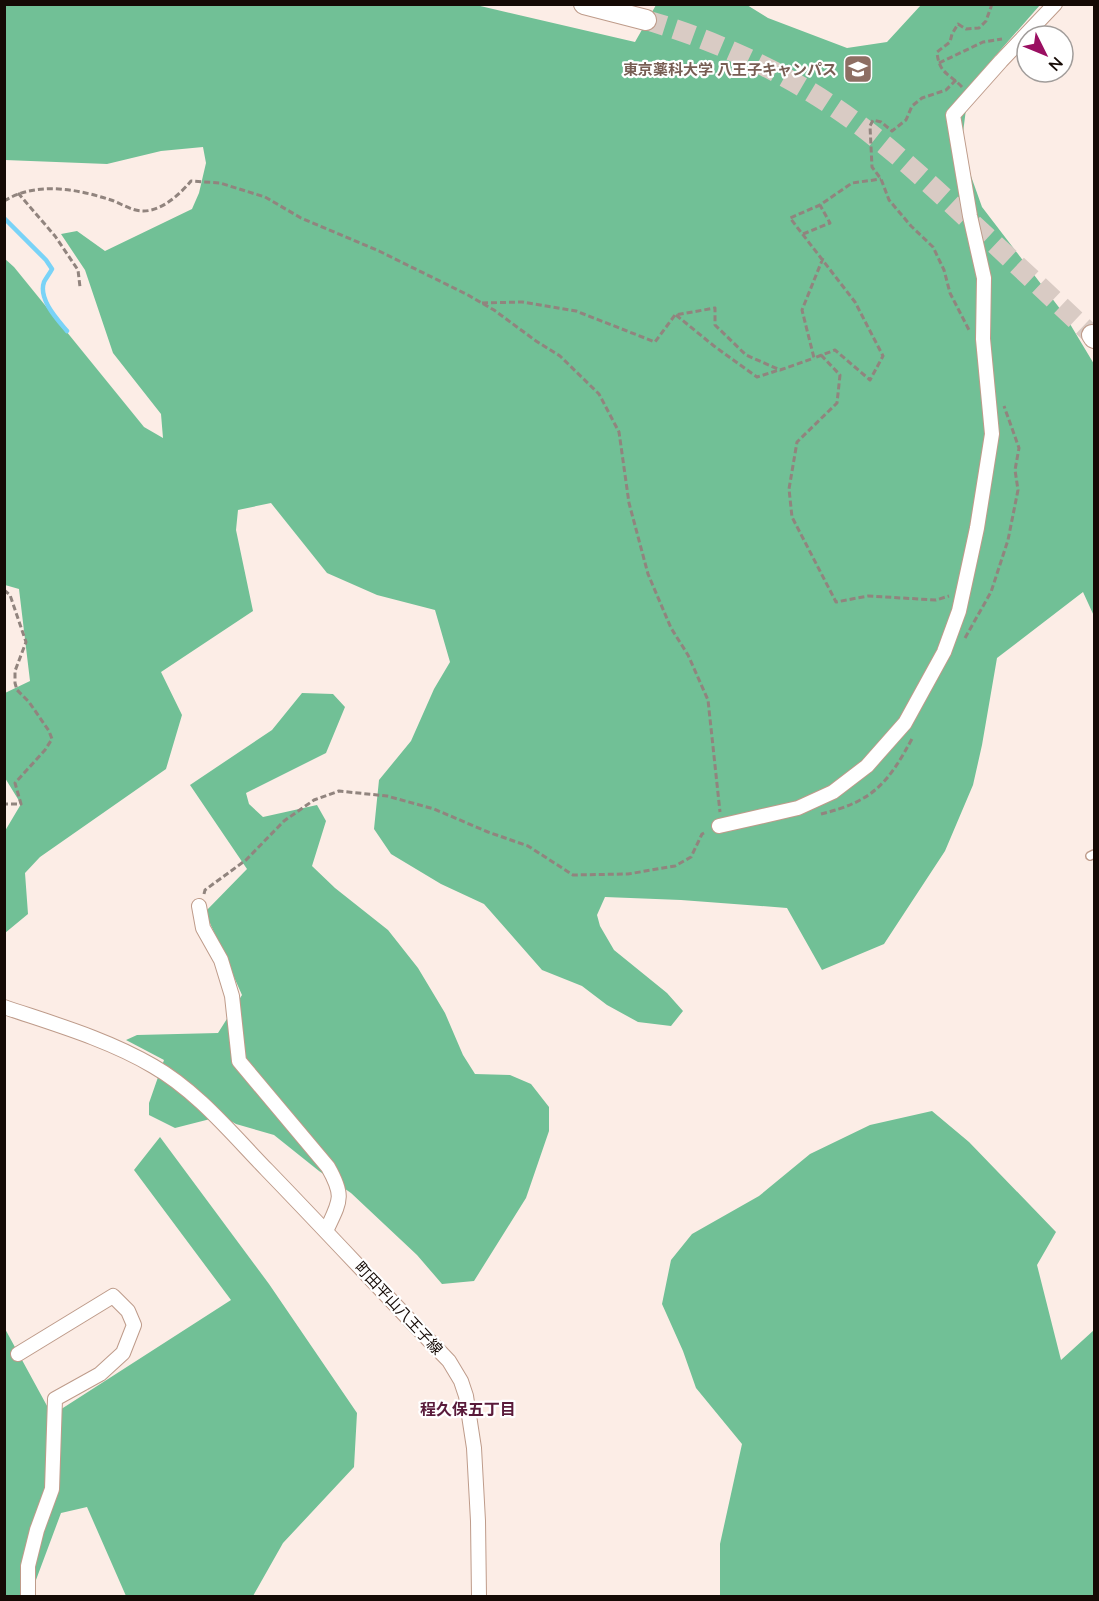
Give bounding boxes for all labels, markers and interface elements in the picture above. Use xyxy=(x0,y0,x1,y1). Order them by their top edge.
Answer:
north arrow xyxy=(1015,24,1075,84)
school or university icon: 東京薬科大学 八王子キャンパス xyxy=(842,53,874,85)
text: N xyxy=(1045,53,1067,75)
place label: 東京薬科大学 八王子キャンパス xyxy=(623,60,837,79)
street label: 町田平山八王子線 xyxy=(351,1258,447,1358)
district label: 程久保五丁目 xyxy=(420,1399,516,1419)

